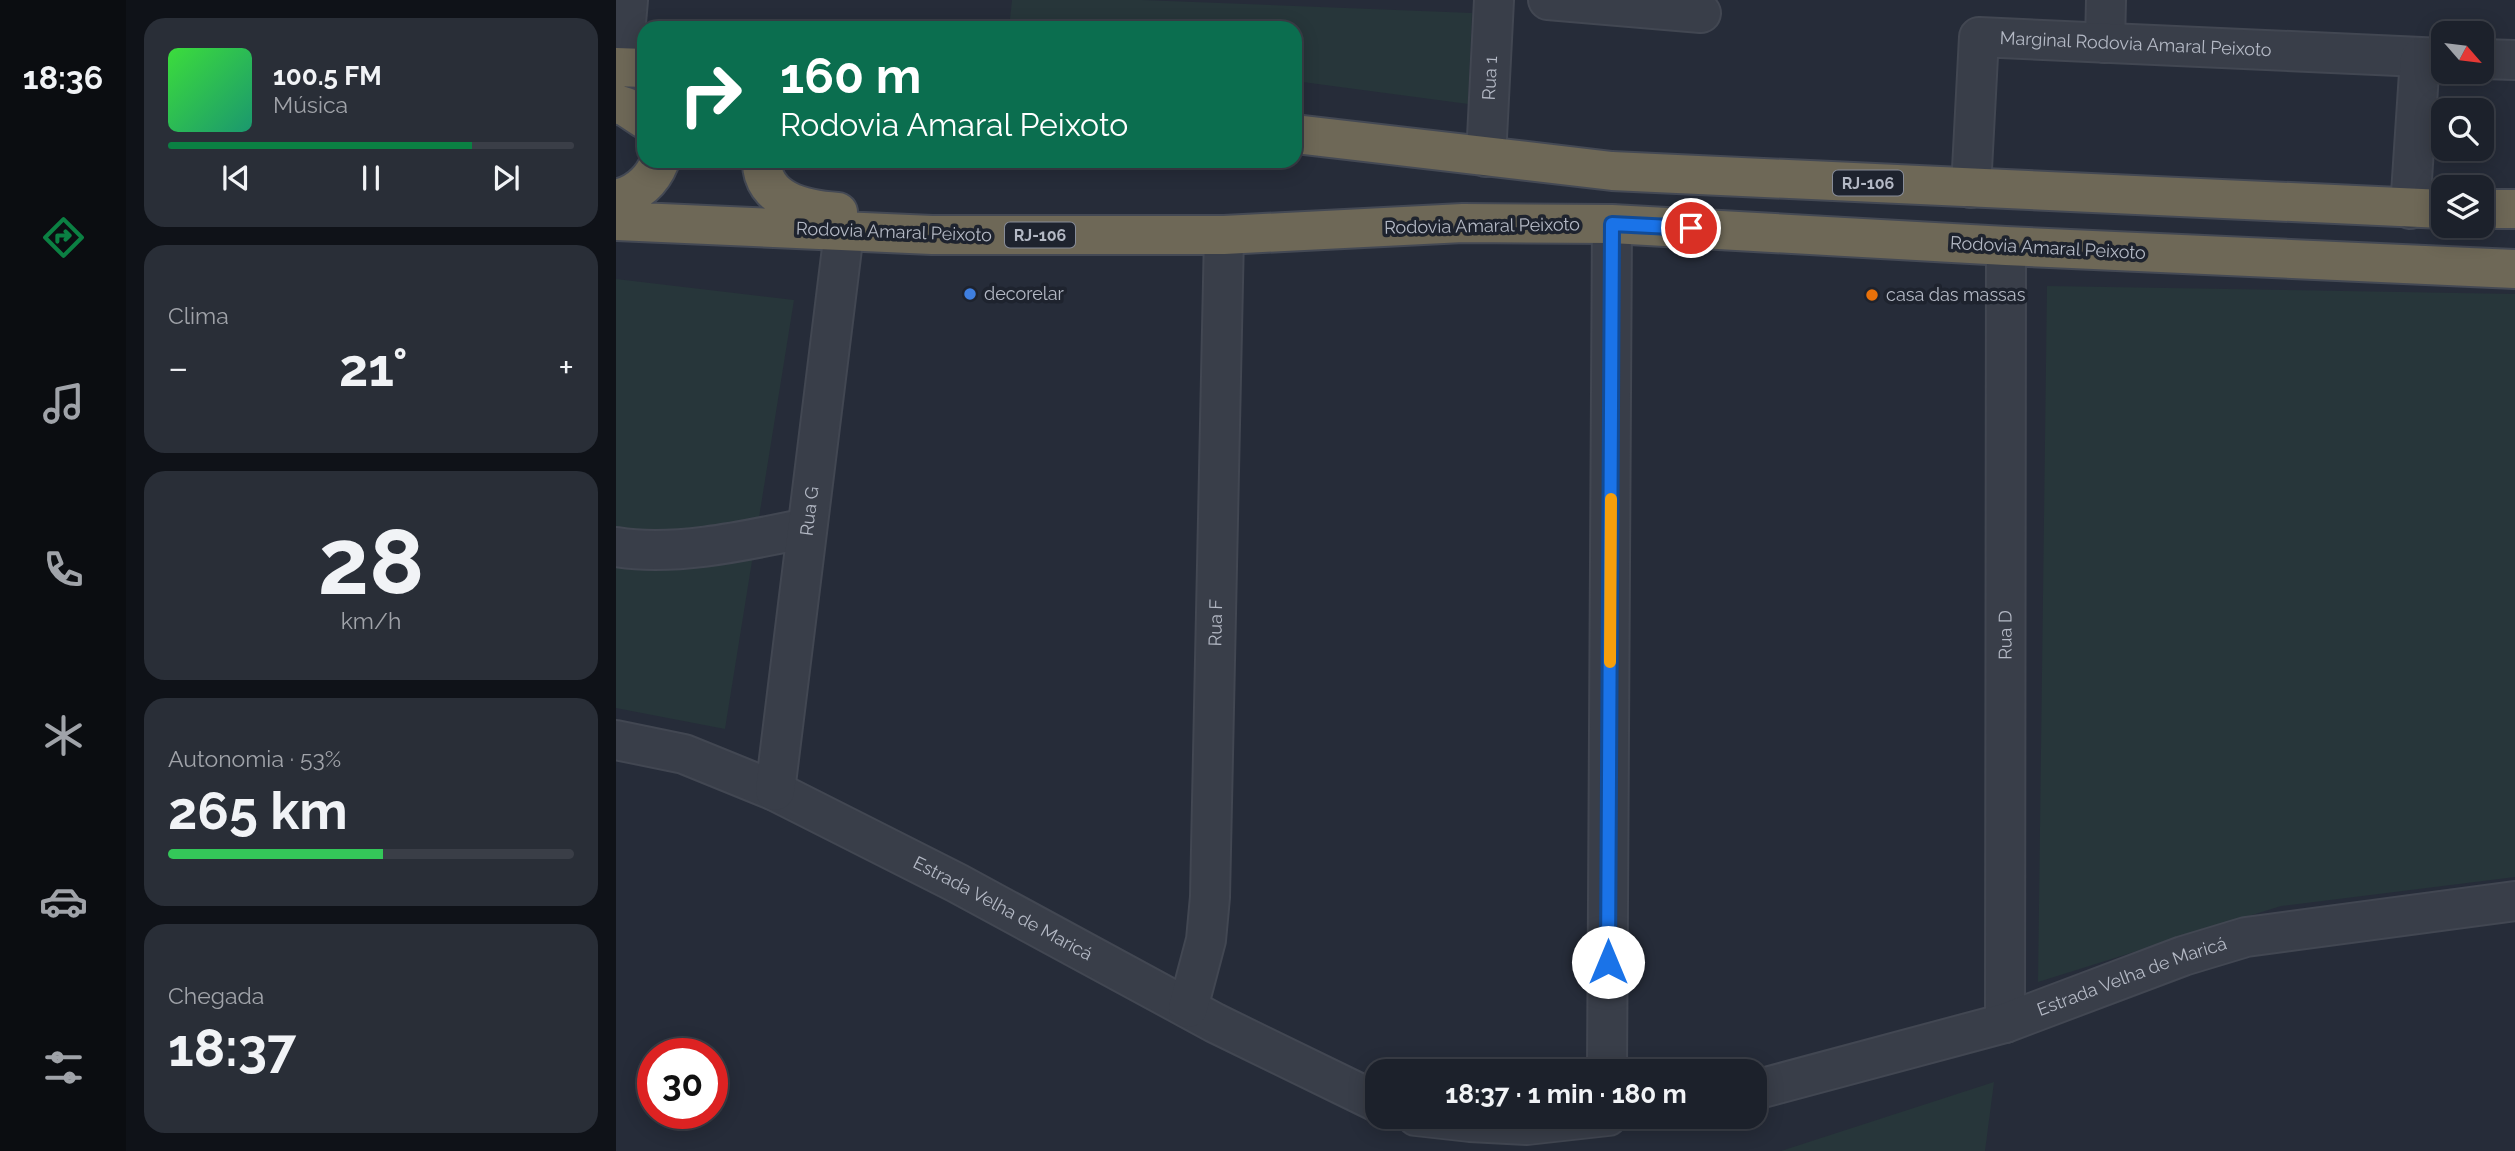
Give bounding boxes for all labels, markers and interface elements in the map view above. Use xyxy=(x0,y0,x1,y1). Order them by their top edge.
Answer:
north arrow xyxy=(2431,21,2494,84)
map controls xyxy=(2431,21,2494,238)
street label: Marginal Rodovia Amaral Peixoto xyxy=(1999,27,2272,60)
text: 160 m xyxy=(780,47,921,104)
icon: right xyxy=(665,49,756,140)
street label: Rua 1 xyxy=(1478,55,1501,101)
text: 18:36 xyxy=(23,59,103,96)
text: 100.5 FM xyxy=(273,61,382,91)
text: Música xyxy=(273,91,348,118)
button: search xyxy=(2431,98,2494,161)
text: Rodovia Amaral Peixoto xyxy=(780,106,1128,143)
icon: previous xyxy=(217,159,255,197)
icon: pause xyxy=(352,159,390,197)
icon: next xyxy=(487,159,525,197)
road number: RJ-106 xyxy=(1833,170,1903,196)
button: layers xyxy=(2431,175,2494,238)
pin xyxy=(1661,198,1721,258)
icon: arrive xyxy=(1672,209,1710,247)
icon: directions xyxy=(39,213,88,262)
street label: Rodovia Amaral Peixoto xyxy=(1384,213,1580,238)
street label: Rodovia Amaral Peixoto xyxy=(796,218,993,245)
road number: RJ-106 xyxy=(1005,222,1075,247)
street label: Rodovia Amaral Peixoto xyxy=(1950,232,2147,263)
place label: decorelar xyxy=(984,283,1065,304)
place label: casa das massas xyxy=(1886,284,2026,305)
marker: decorelar xyxy=(962,286,978,302)
marker: casa das massas xyxy=(1864,287,1880,303)
text: Clima xyxy=(168,302,229,329)
text: 21° xyxy=(339,337,408,398)
text: − xyxy=(168,345,188,390)
text: + xyxy=(558,345,574,390)
icon: music xyxy=(39,379,88,428)
street label: Rua G xyxy=(796,485,823,537)
text: 28 xyxy=(318,508,424,615)
icon: phone xyxy=(39,545,88,594)
street label: Rua F xyxy=(1204,599,1226,646)
text: km/h xyxy=(341,607,401,634)
street label: Rua D xyxy=(1994,610,2016,660)
icon: climate xyxy=(39,711,88,760)
text: Autonomia · 53% xyxy=(168,745,341,772)
text: 265 km xyxy=(168,780,348,841)
street label: Estrada Velha de Maricá xyxy=(910,852,1096,964)
icon: car xyxy=(39,877,88,926)
position arrow xyxy=(1571,925,1645,999)
street label: Estrada Velha de Maricá xyxy=(2034,932,2229,1020)
text: Chegada xyxy=(168,982,264,1009)
text: 18:37 xyxy=(168,1017,296,1078)
speed limit sign: 30 xyxy=(637,1038,728,1129)
icon: filters xyxy=(39,1043,88,1092)
text: 18:37 · 1 min · 180 m xyxy=(1445,1079,1687,1109)

